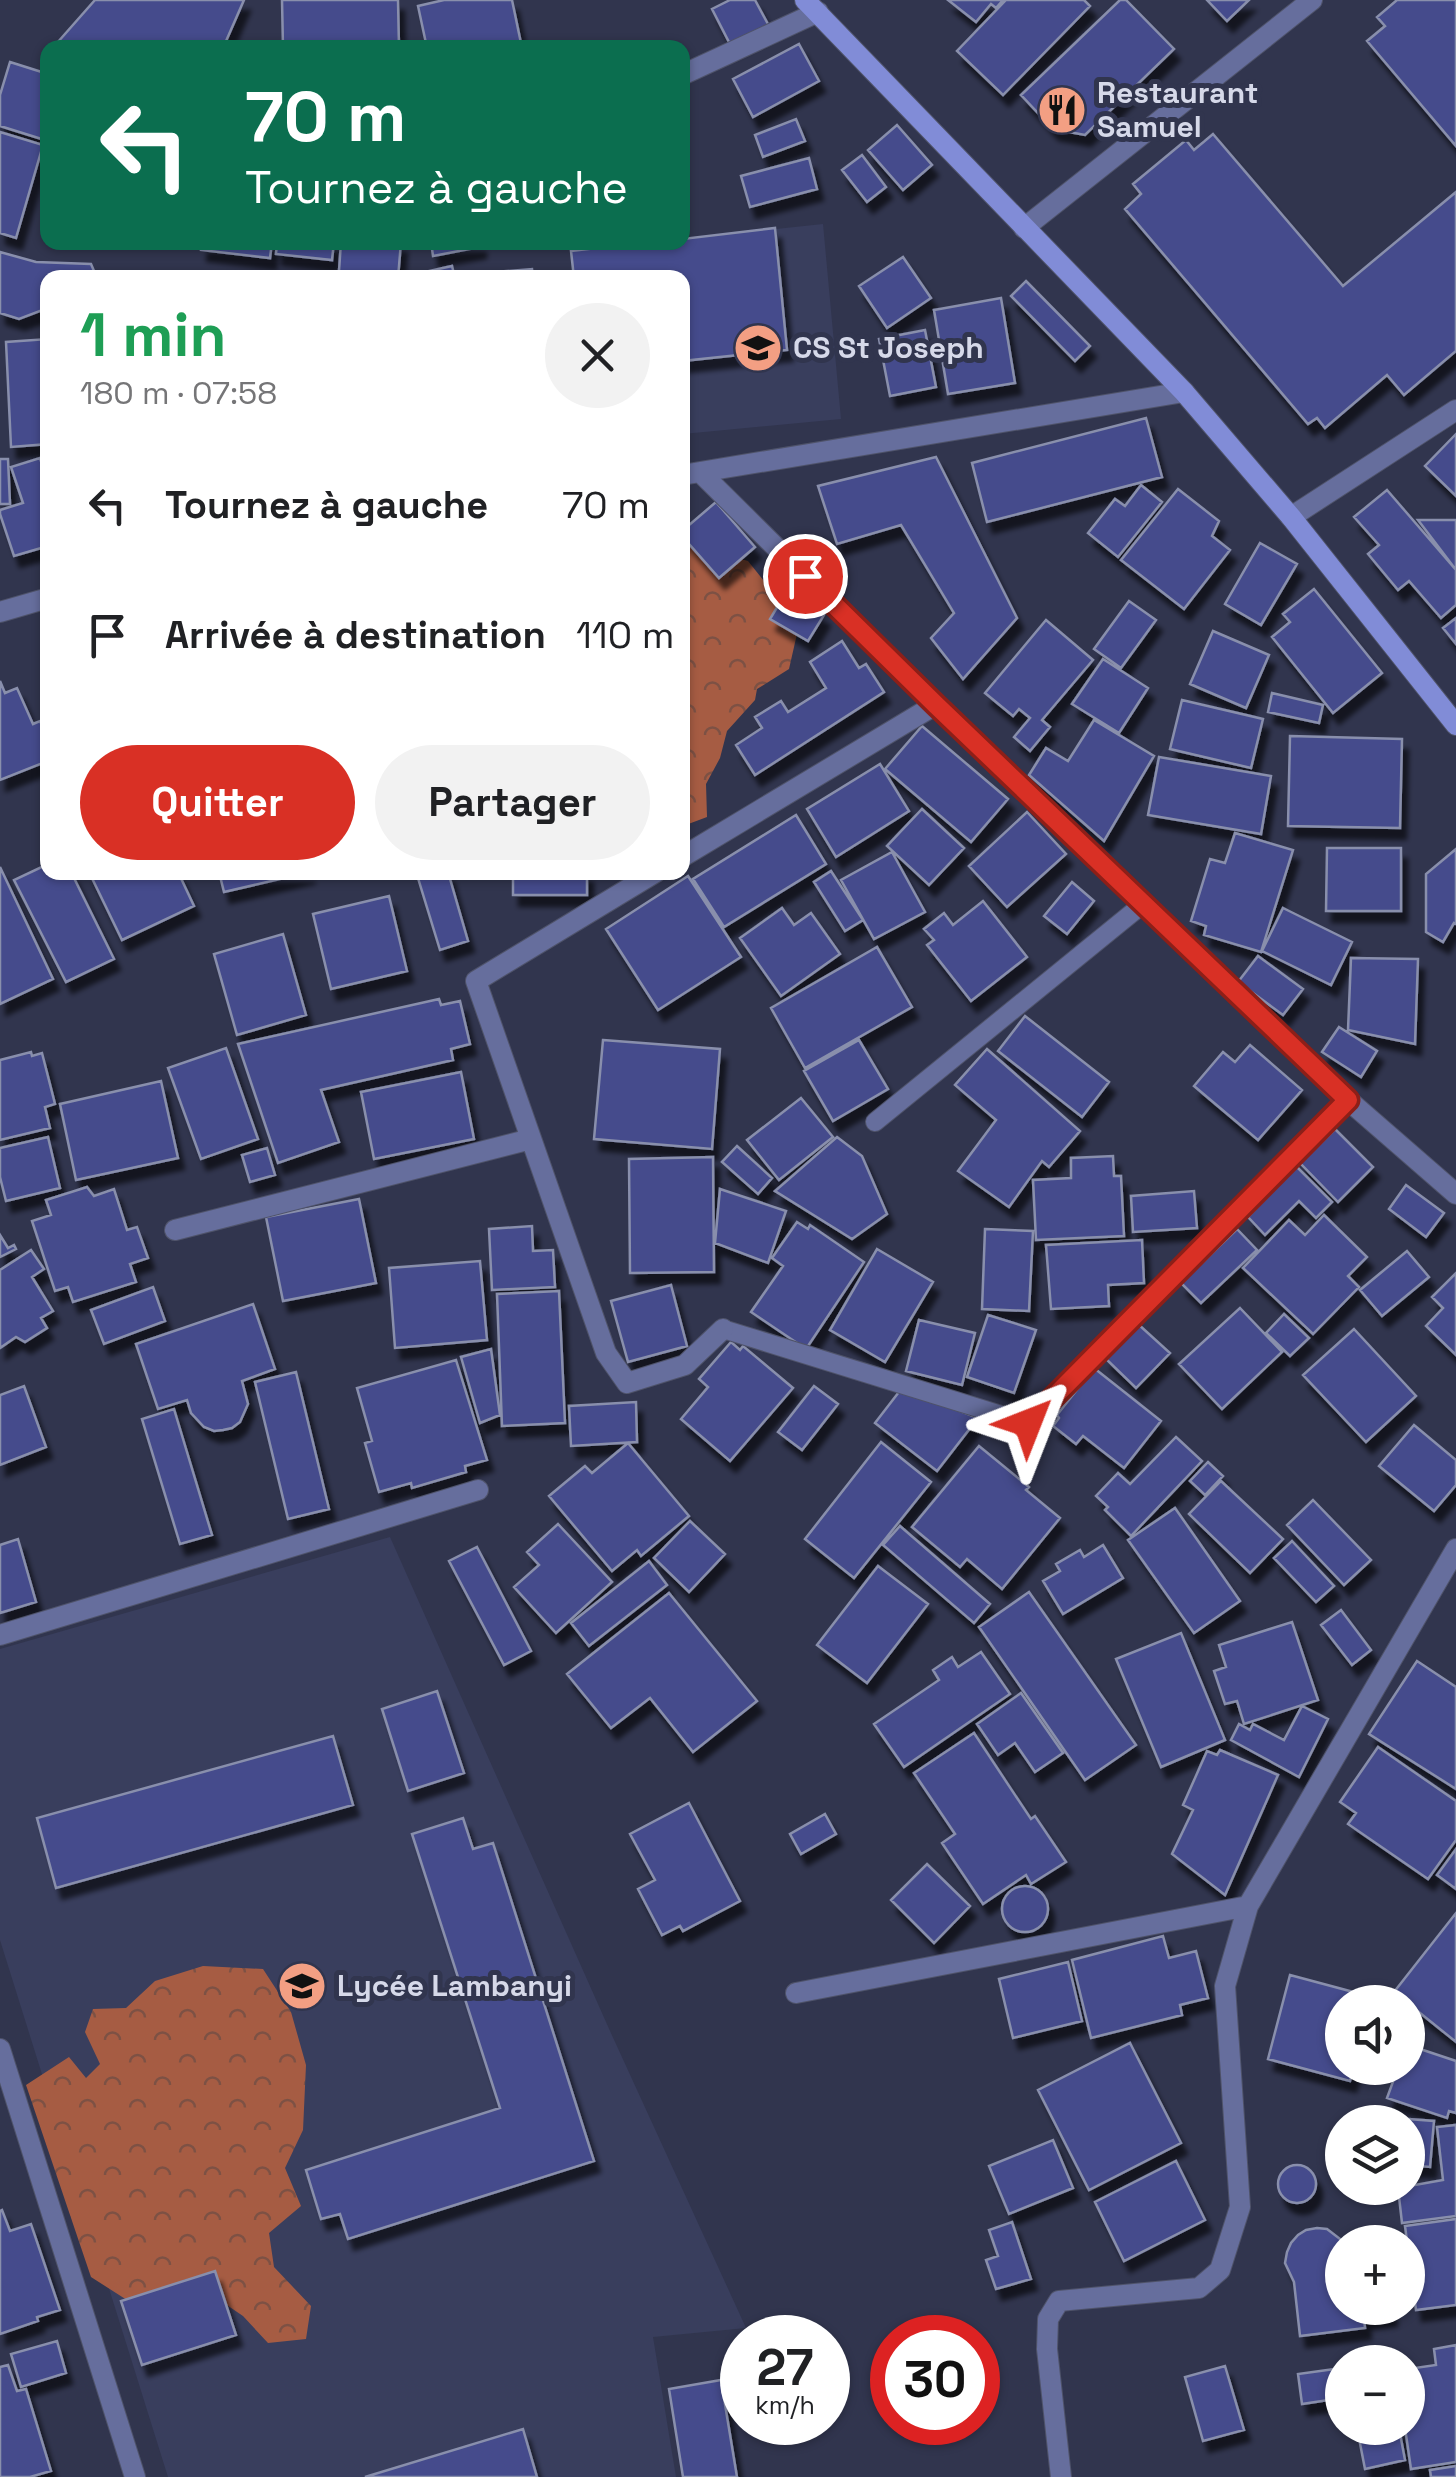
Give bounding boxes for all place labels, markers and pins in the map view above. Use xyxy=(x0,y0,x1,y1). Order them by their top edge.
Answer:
place label: Restaurant Samuel xyxy=(1097,73,1258,146)
restaurant icon: Restaurant Samuel xyxy=(1036,84,1088,136)
school or university icon: CS St Joseph xyxy=(732,322,784,374)
place label: CS St Joseph xyxy=(793,328,984,367)
pin xyxy=(763,534,848,619)
school or university icon: Lycée Lambanyi xyxy=(276,1960,328,2012)
place label: Lycée Lambanyi xyxy=(337,1966,572,2005)

